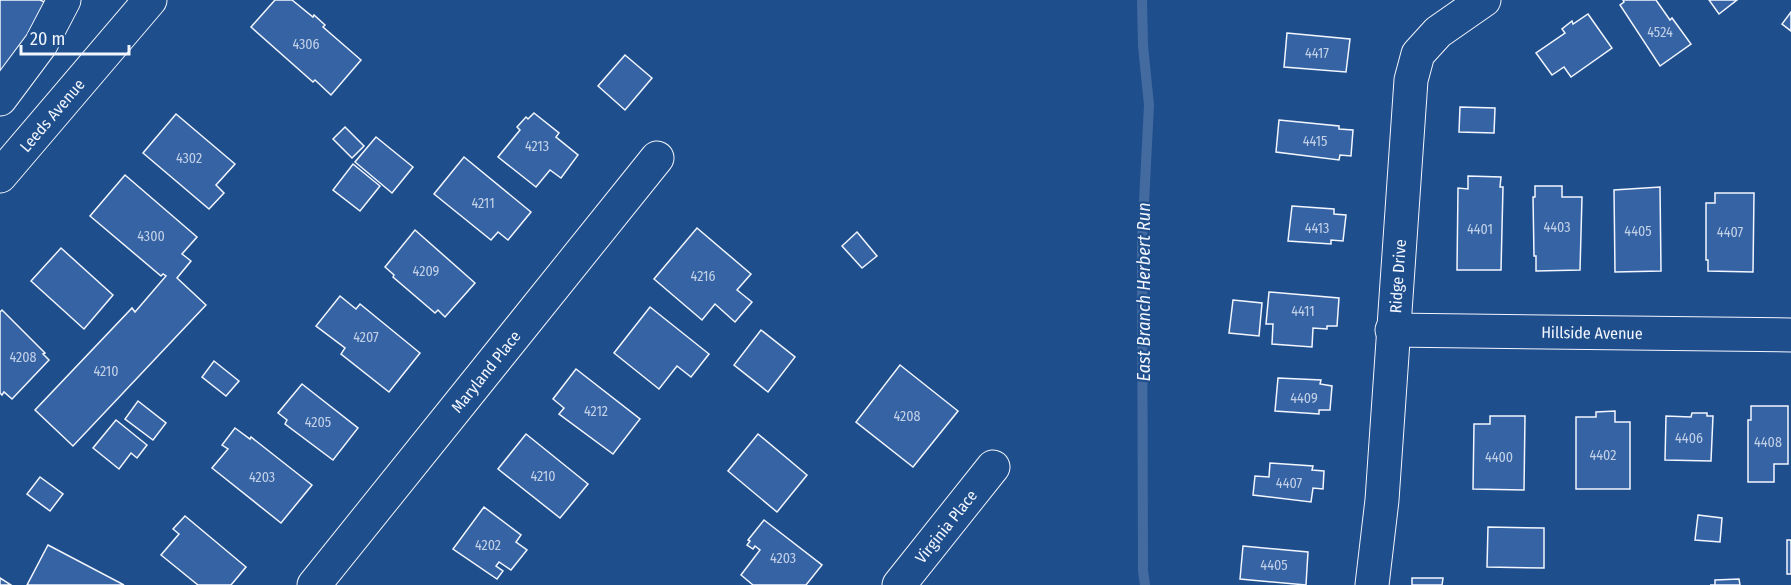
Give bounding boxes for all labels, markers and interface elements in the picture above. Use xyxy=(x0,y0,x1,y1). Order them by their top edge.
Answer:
scale bar xyxy=(21,18,129,56)
house number: 4524 xyxy=(1647,24,1673,41)
text: 20 m xyxy=(30,28,65,50)
house number: 4306 xyxy=(292,36,320,53)
house number: 4417 xyxy=(1305,45,1329,62)
street label: Leeds Avenue xyxy=(16,75,89,156)
house number: 4415 xyxy=(1303,133,1327,150)
house number: 4213 xyxy=(525,138,549,155)
house number: 4302 xyxy=(176,150,202,167)
house number: 4211 xyxy=(471,195,495,212)
water label: East Branch Herbert Run xyxy=(1133,202,1155,382)
house number: 4403 xyxy=(1543,219,1571,236)
house number: 4413 xyxy=(1305,220,1329,237)
house number: 4401 xyxy=(1467,221,1493,238)
house number: 4405 xyxy=(1624,223,1652,240)
house number: 4407 xyxy=(1717,224,1743,241)
house number: 4300 xyxy=(137,228,165,245)
street label: Ridge Drive xyxy=(1386,238,1410,314)
house number: 4209 xyxy=(413,263,440,280)
house number: 4216 xyxy=(691,268,715,285)
house number: 4411 xyxy=(1291,303,1315,320)
street label: Hillside Avenue xyxy=(1541,323,1643,343)
street label: Maryland Place xyxy=(447,327,525,416)
house number: 4207 xyxy=(353,329,379,346)
house number: 4208 xyxy=(9,349,37,366)
house number: 4210 xyxy=(93,363,119,380)
house number: 4409 xyxy=(1290,390,1318,407)
house number: 4212 xyxy=(584,403,608,420)
house number: 4208 xyxy=(893,408,921,425)
house number: 4205 xyxy=(305,414,331,431)
house number: 4406 xyxy=(1675,430,1703,447)
house number: 4408 xyxy=(1754,434,1782,451)
house number: 4402 xyxy=(1590,447,1616,464)
house number: 4400 xyxy=(1485,449,1513,466)
house number: 4210 xyxy=(530,468,556,485)
house number: 4203 xyxy=(249,469,275,486)
house number: 4407 xyxy=(1276,475,1302,492)
street label: Virginia Place xyxy=(911,486,981,567)
house number: 4202 xyxy=(475,537,501,554)
house number: 4203 xyxy=(770,550,796,567)
house number: 4405 xyxy=(1260,557,1288,574)

